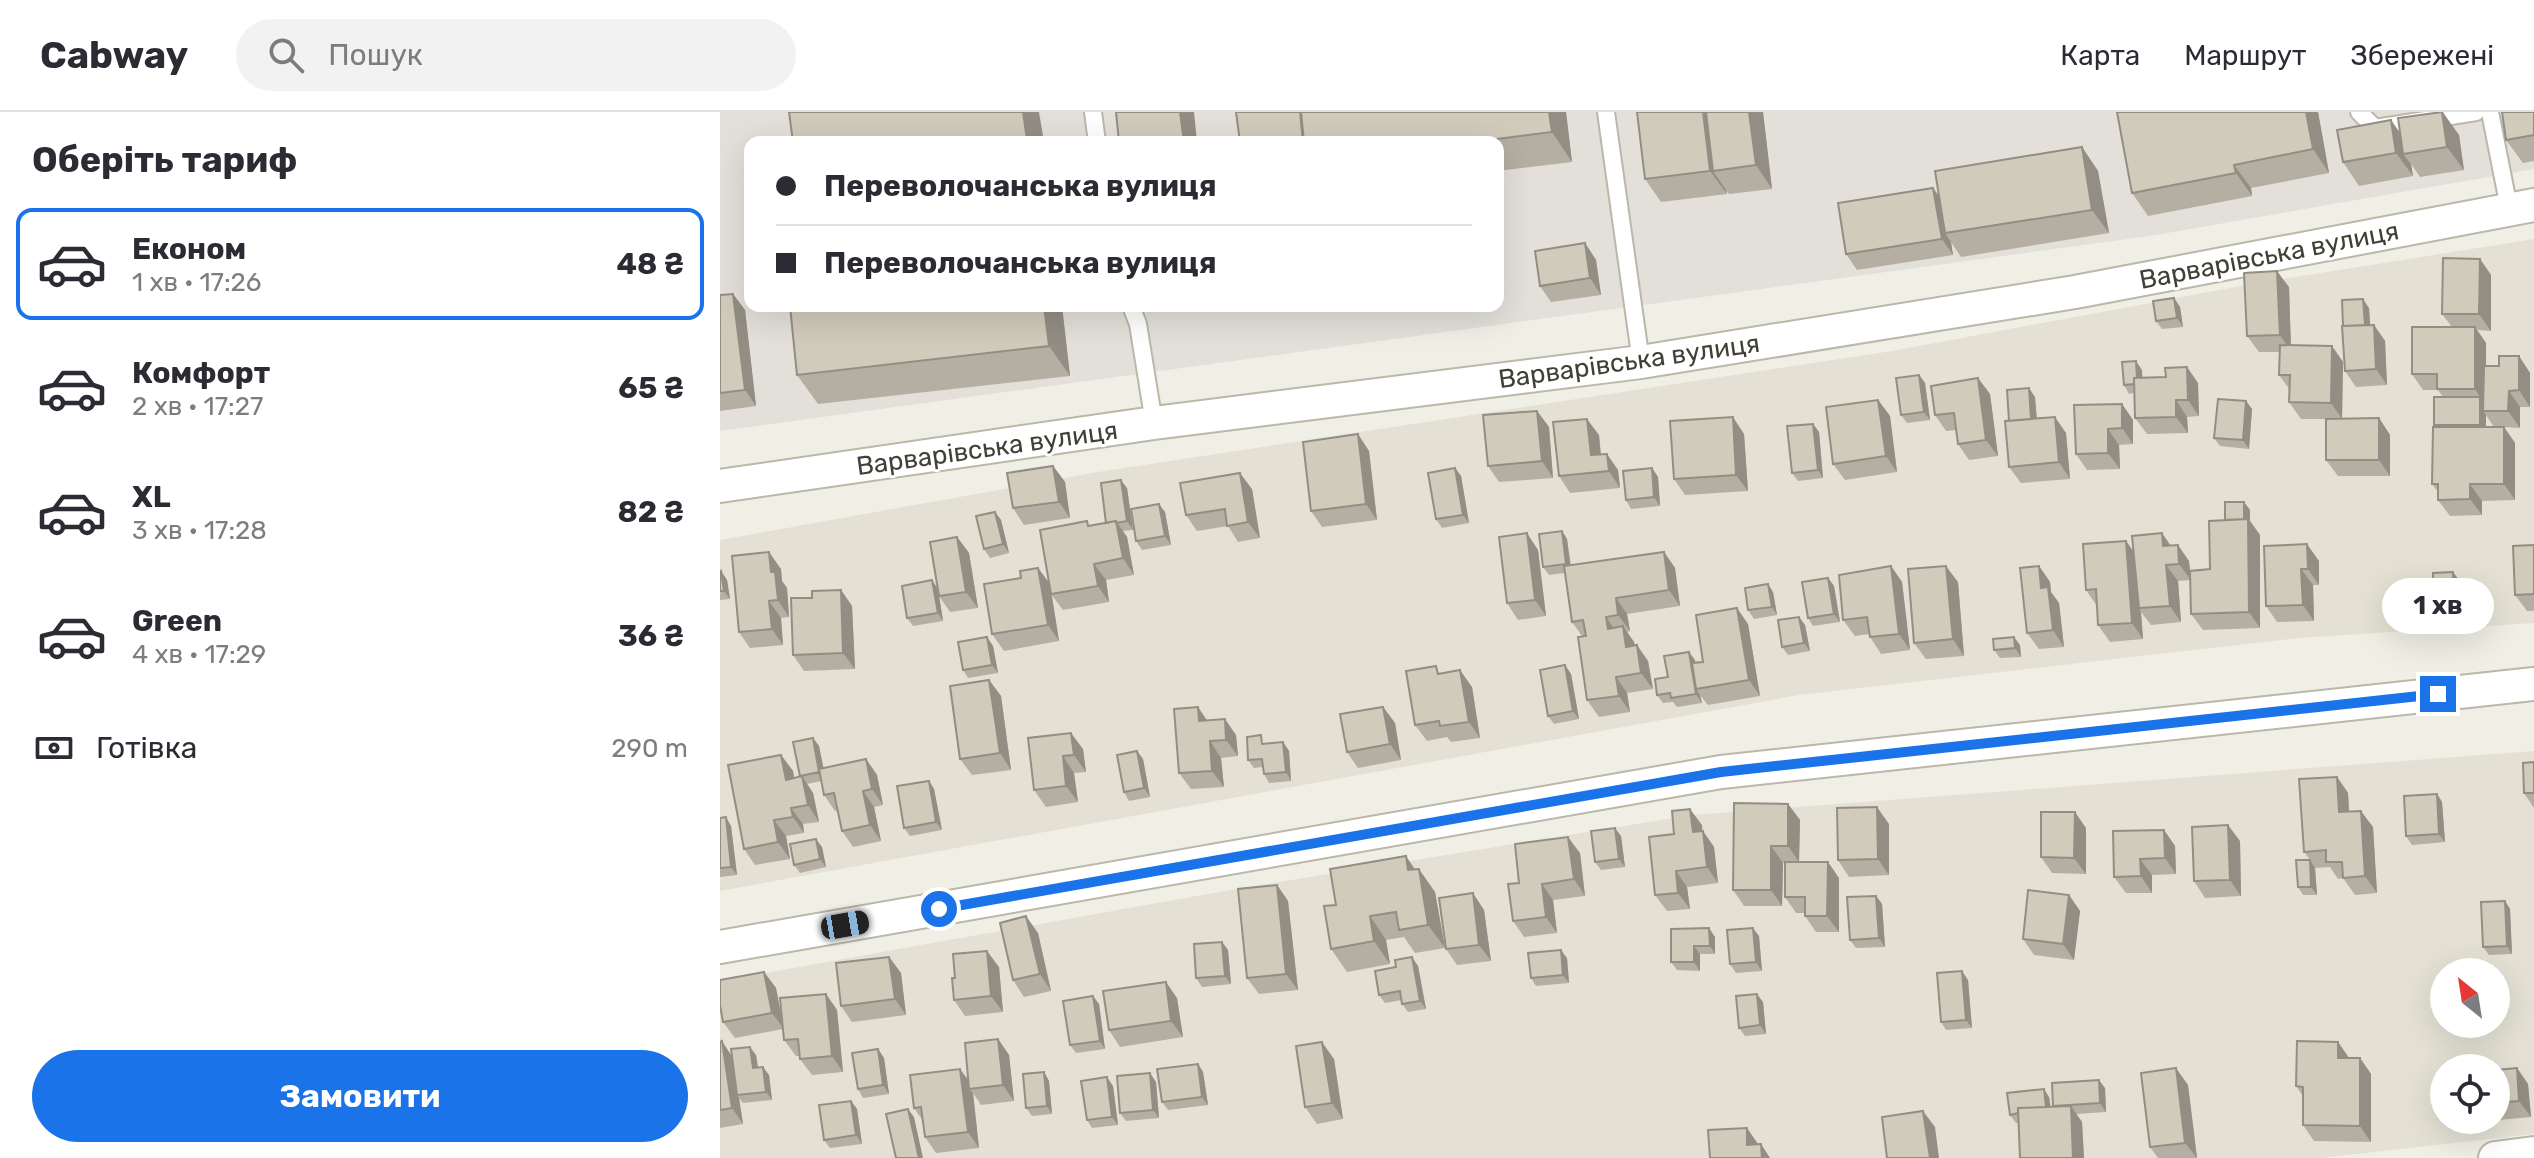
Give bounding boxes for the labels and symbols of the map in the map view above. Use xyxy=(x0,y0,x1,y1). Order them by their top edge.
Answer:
street label: Варварівська вулиця xyxy=(2137,215,2402,296)
street label: Варварівська вулиця xyxy=(1496,328,1762,395)
street label: Варварівська вулиця xyxy=(854,415,1120,482)
callout: 1 хв xyxy=(2382,578,2494,634)
route end xyxy=(2420,676,2456,712)
route start xyxy=(921,891,957,927)
car xyxy=(819,909,871,941)
north arrow xyxy=(2430,958,2510,1038)

